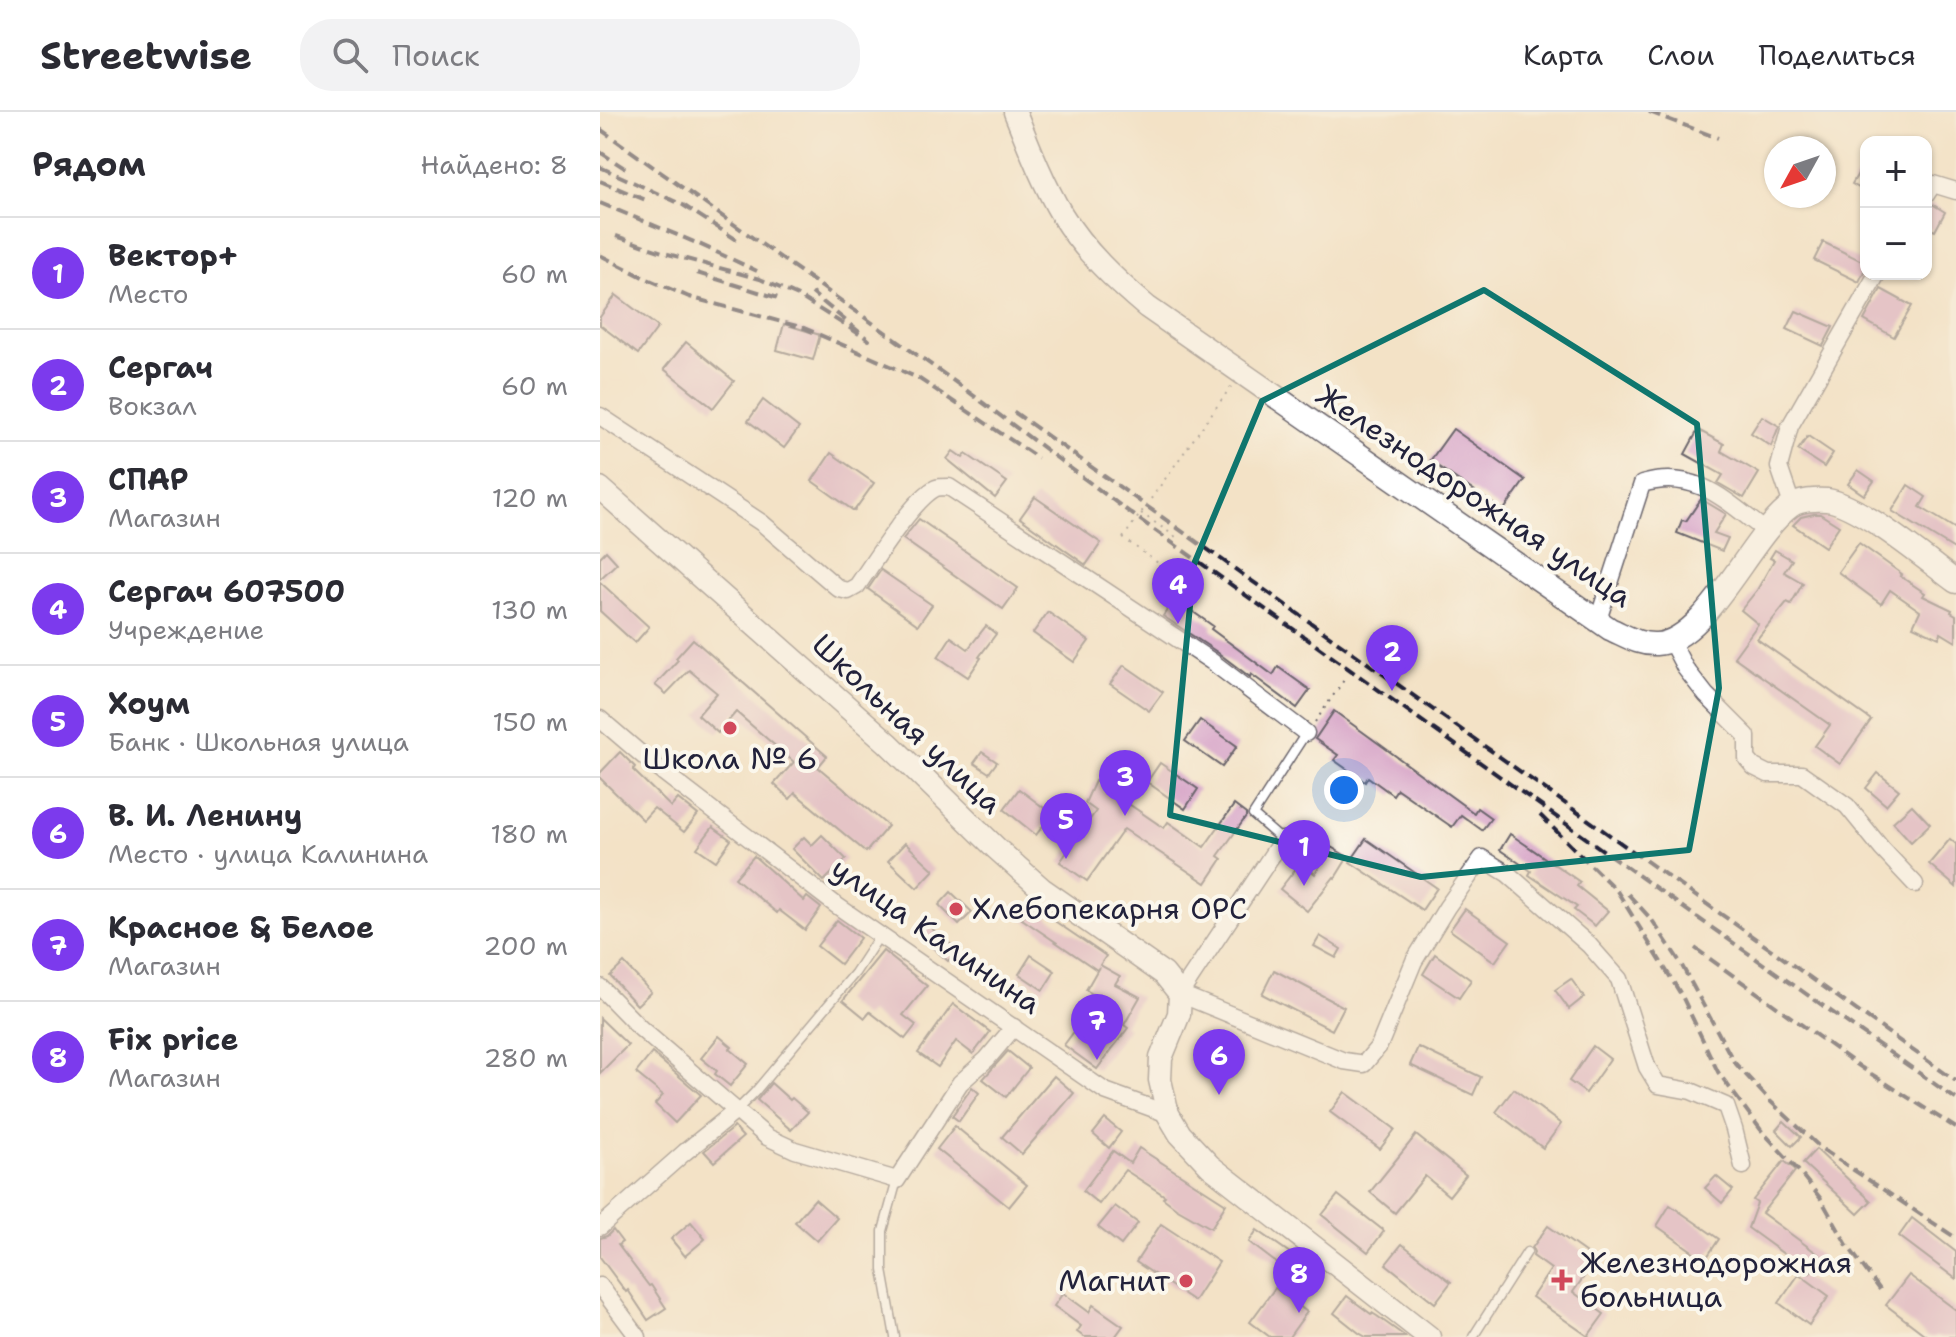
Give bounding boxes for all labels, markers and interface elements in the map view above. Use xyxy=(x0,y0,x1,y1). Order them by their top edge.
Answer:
search box xyxy=(300,19,860,91)
text: Streetwise xyxy=(40,30,252,81)
icon: search xyxy=(328,33,372,77)
text: Поиск xyxy=(392,35,480,76)
text: Карта xyxy=(1523,36,1603,74)
text: Слои xyxy=(1647,36,1714,74)
text: Поделиться xyxy=(1758,36,1916,74)
north arrow xyxy=(1764,136,1836,208)
map controls xyxy=(1860,136,1932,280)
button: + xyxy=(1860,136,1932,208)
text: Рядом xyxy=(32,141,146,187)
text: Найдено: 8 xyxy=(421,147,568,182)
button: − xyxy=(1860,208,1932,280)
text: Вектор+ xyxy=(108,235,239,276)
text: 1 xyxy=(52,256,64,291)
text: 60 m xyxy=(501,256,568,291)
text: Место xyxy=(108,276,189,311)
text: Сергач xyxy=(108,347,213,388)
text: 2 xyxy=(49,368,67,403)
text: 60 m xyxy=(501,368,568,403)
street label: Железнодорожная улица xyxy=(1308,374,1641,617)
text: Вокзал xyxy=(108,388,197,423)
text: СПАР xyxy=(108,459,189,500)
text: 3 xyxy=(49,480,67,515)
text: 120 m xyxy=(492,480,568,515)
text: Магазин xyxy=(108,500,221,535)
pin: 4 xyxy=(1152,558,1204,624)
text: Сергач 607500 xyxy=(108,571,345,612)
text: 4 xyxy=(49,592,67,627)
text: 130 m xyxy=(491,592,568,627)
text: Учреждение xyxy=(108,612,264,647)
street label: Школьная улица xyxy=(803,624,1012,823)
pin: 2 xyxy=(1366,625,1418,691)
text: Хоум xyxy=(108,683,190,724)
text: 5 xyxy=(50,704,66,739)
text: 150 m xyxy=(492,704,568,739)
marker: Школа № 6 xyxy=(721,719,739,737)
text: Банк · Школьная улица xyxy=(108,724,409,759)
place label: Школа № 6 xyxy=(643,738,817,779)
pin: 3 xyxy=(1099,750,1151,816)
your location xyxy=(1324,770,1364,810)
pin: 5 xyxy=(1040,793,1092,859)
text: В. И. Ленину xyxy=(108,795,302,836)
text: 6 xyxy=(49,816,67,851)
text: 180 m xyxy=(490,816,568,851)
pin: 1 xyxy=(1278,820,1330,886)
text: Место · улица Калинина xyxy=(108,836,428,871)
street label: улица Калинина xyxy=(823,848,1050,1024)
place label: Хлебопекарня ОРС xyxy=(972,888,1247,929)
marker: Хлебопекарня ОРС xyxy=(947,900,965,918)
text: Красное & Белое xyxy=(108,907,374,948)
text: 7 xyxy=(49,928,67,963)
text: 200 m xyxy=(483,928,568,963)
text: Магазин xyxy=(108,948,221,983)
pin: 7 xyxy=(1071,994,1123,1060)
text: Fix price xyxy=(108,1019,239,1060)
pin: 6 xyxy=(1193,1029,1245,1095)
text: 8 xyxy=(49,1040,67,1075)
text: 280 m xyxy=(483,1040,568,1075)
text: Магазин xyxy=(108,1060,221,1095)
place label: Железнодорожная больница xyxy=(1580,1242,1852,1317)
pin: 8 xyxy=(1273,1247,1325,1313)
place label: Магнит xyxy=(1058,1260,1171,1301)
marker: Железнодорожная больница xyxy=(1551,1269,1573,1291)
marker: Магнит xyxy=(1177,1272,1195,1290)

